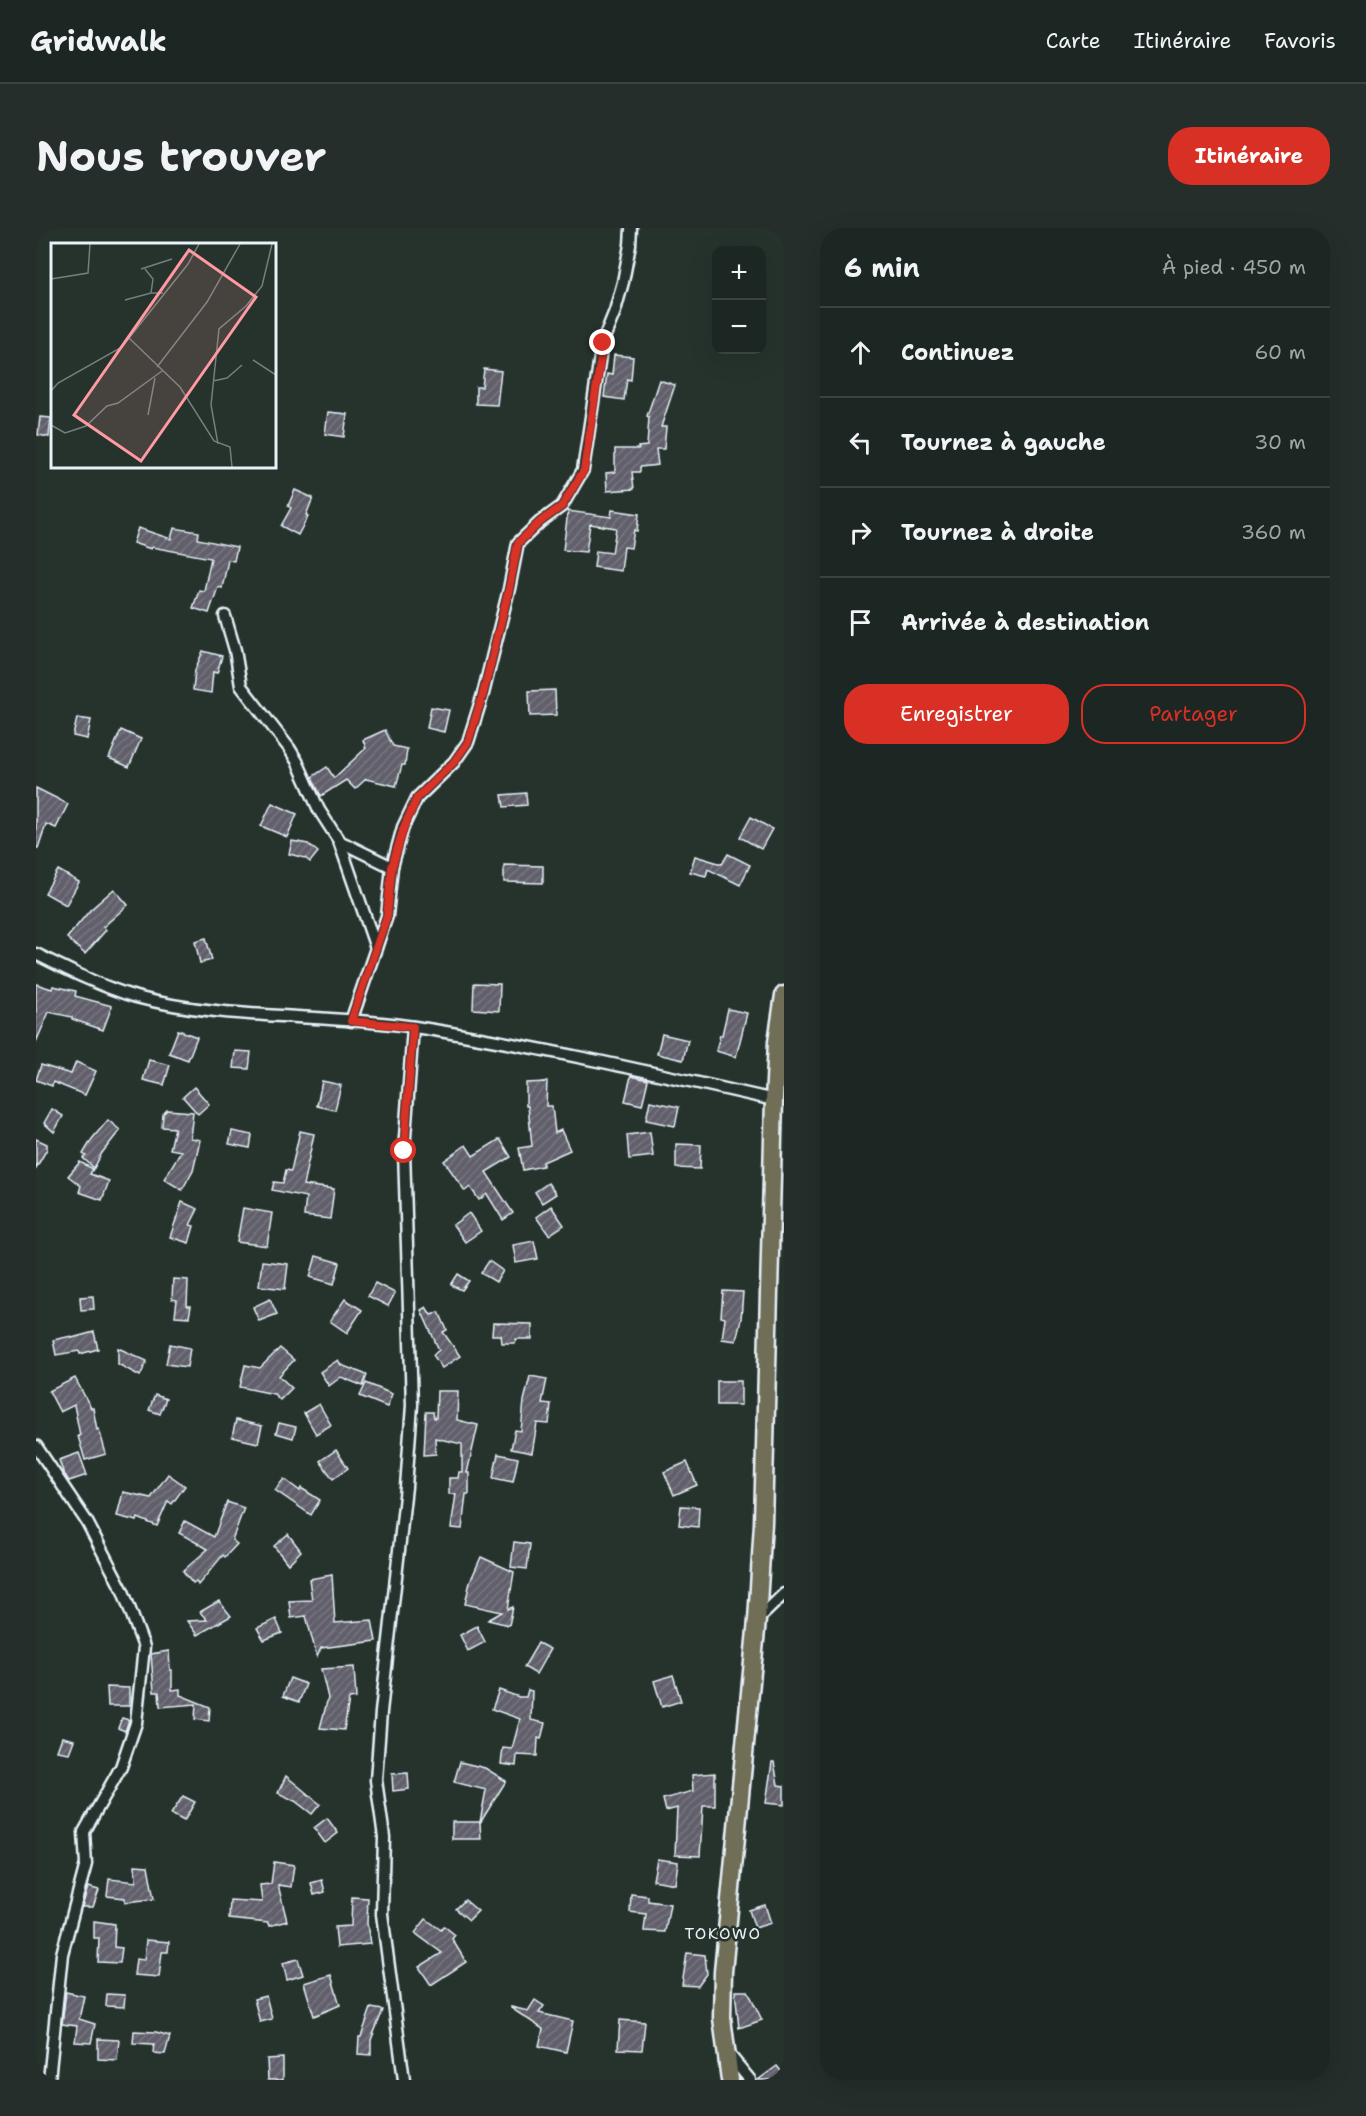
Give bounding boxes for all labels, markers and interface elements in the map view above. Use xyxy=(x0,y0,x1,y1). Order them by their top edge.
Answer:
text: Gridwalk xyxy=(30,22,167,60)
text: Carte xyxy=(1046,27,1101,55)
text: Itinéraire xyxy=(1134,27,1231,55)
text: Favoris xyxy=(1264,27,1336,55)
button: Itinéraire xyxy=(1168,127,1330,185)
text: Nous trouver xyxy=(36,128,326,184)
inset map xyxy=(51,243,276,468)
map controls xyxy=(712,246,766,354)
button: + xyxy=(712,246,766,300)
text: 6 min xyxy=(844,250,920,285)
text: À pied · 450 m xyxy=(1162,254,1306,280)
button: − xyxy=(712,300,766,354)
route end xyxy=(589,329,615,355)
icon: ahead xyxy=(844,336,877,369)
text: Continuez xyxy=(901,338,1014,367)
text: 60 m xyxy=(1254,339,1306,365)
icon: left xyxy=(844,426,877,459)
text: Tournez à gauche xyxy=(901,428,1106,457)
text: 30 m xyxy=(1254,429,1306,455)
icon: right xyxy=(844,516,877,549)
text: Tournez à droite xyxy=(901,518,1094,547)
text: 360 m xyxy=(1241,519,1306,545)
icon: arrive xyxy=(844,606,877,639)
text: Arrivée à destination xyxy=(901,608,1149,637)
button: Enregistrer xyxy=(844,684,1069,744)
button: Partager xyxy=(1081,684,1306,744)
route start xyxy=(390,1137,416,1163)
district label: TOKOWO xyxy=(685,1923,761,1944)

